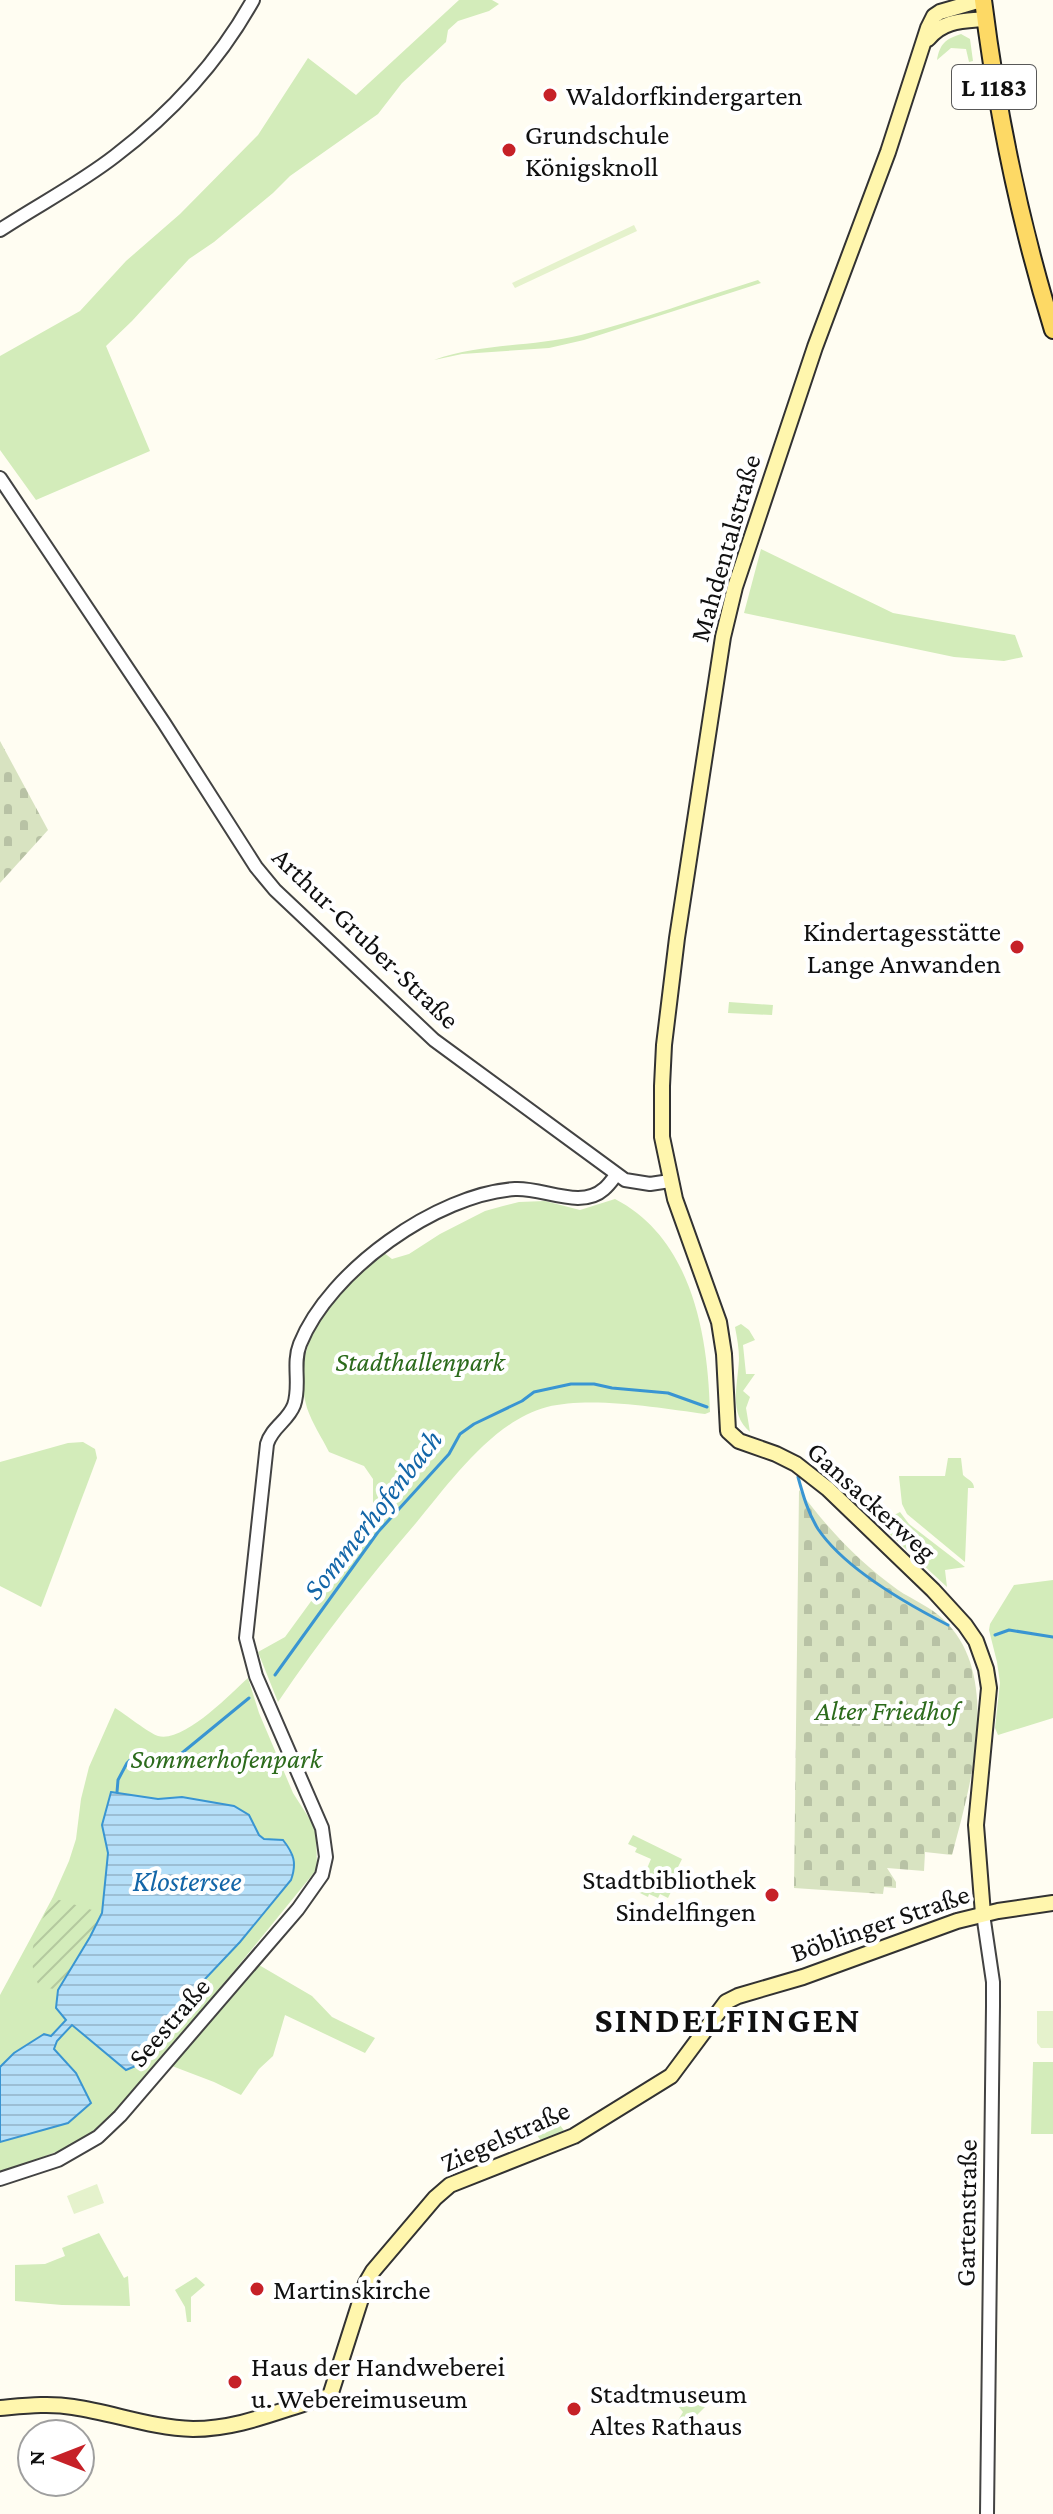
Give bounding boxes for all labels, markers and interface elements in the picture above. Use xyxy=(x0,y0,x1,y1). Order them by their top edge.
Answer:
road number: L 1183 xyxy=(952,65,1036,109)
place label: Waldorfkindergarten xyxy=(566,80,802,111)
marker: Waldorfkindergarten xyxy=(541,86,559,104)
place label: Grundschule Königsknoll xyxy=(525,119,669,182)
marker: Grundschule Königsknoll xyxy=(500,141,518,159)
street label: Mahdentalstraße xyxy=(683,451,767,645)
street label: Arthur-Gruber-Straße xyxy=(266,841,466,1035)
place label: Kindertagesstätte Lange Anwanden xyxy=(803,916,1001,979)
marker: Kindertagesstätte Lange Anwanden xyxy=(1008,938,1026,956)
park label: Stadthallenpark xyxy=(335,1346,506,1377)
water label: Sommerhofenbach xyxy=(296,1423,449,1606)
street label: Gansackerweg xyxy=(801,1435,943,1567)
park label: Alter Friedhof xyxy=(813,1695,963,1726)
park label: Sommerhofenpark xyxy=(130,1743,324,1774)
water label: Klostersee xyxy=(132,1864,242,1897)
place label: Stadtbibliothek Sindelfingen xyxy=(582,1864,757,1927)
street label: Böblinger Straße xyxy=(787,1878,973,1968)
marker: Stadtbibliothek Sindelfingen xyxy=(763,1886,781,1904)
street label: Seestraße xyxy=(122,1971,216,2073)
district label: SINDELFINGEN xyxy=(594,2000,862,2040)
street label: Ziegelstraße xyxy=(436,2094,574,2178)
street label: Gartenstraße xyxy=(949,2139,983,2287)
place label: Martinskirche xyxy=(273,2274,431,2305)
marker: Martinskirche xyxy=(248,2280,266,2298)
place label: Haus der Handweberei u. Webereimuseum xyxy=(251,2351,505,2414)
marker: Haus der Handweberei u. Webereimuseum xyxy=(226,2373,244,2391)
place label: Stadtmuseum Altes Rathaus xyxy=(590,2378,747,2441)
marker: Stadtmuseum Altes Rathaus xyxy=(565,2400,583,2418)
north arrow xyxy=(16,2418,96,2498)
text: N xyxy=(24,2451,49,2466)

